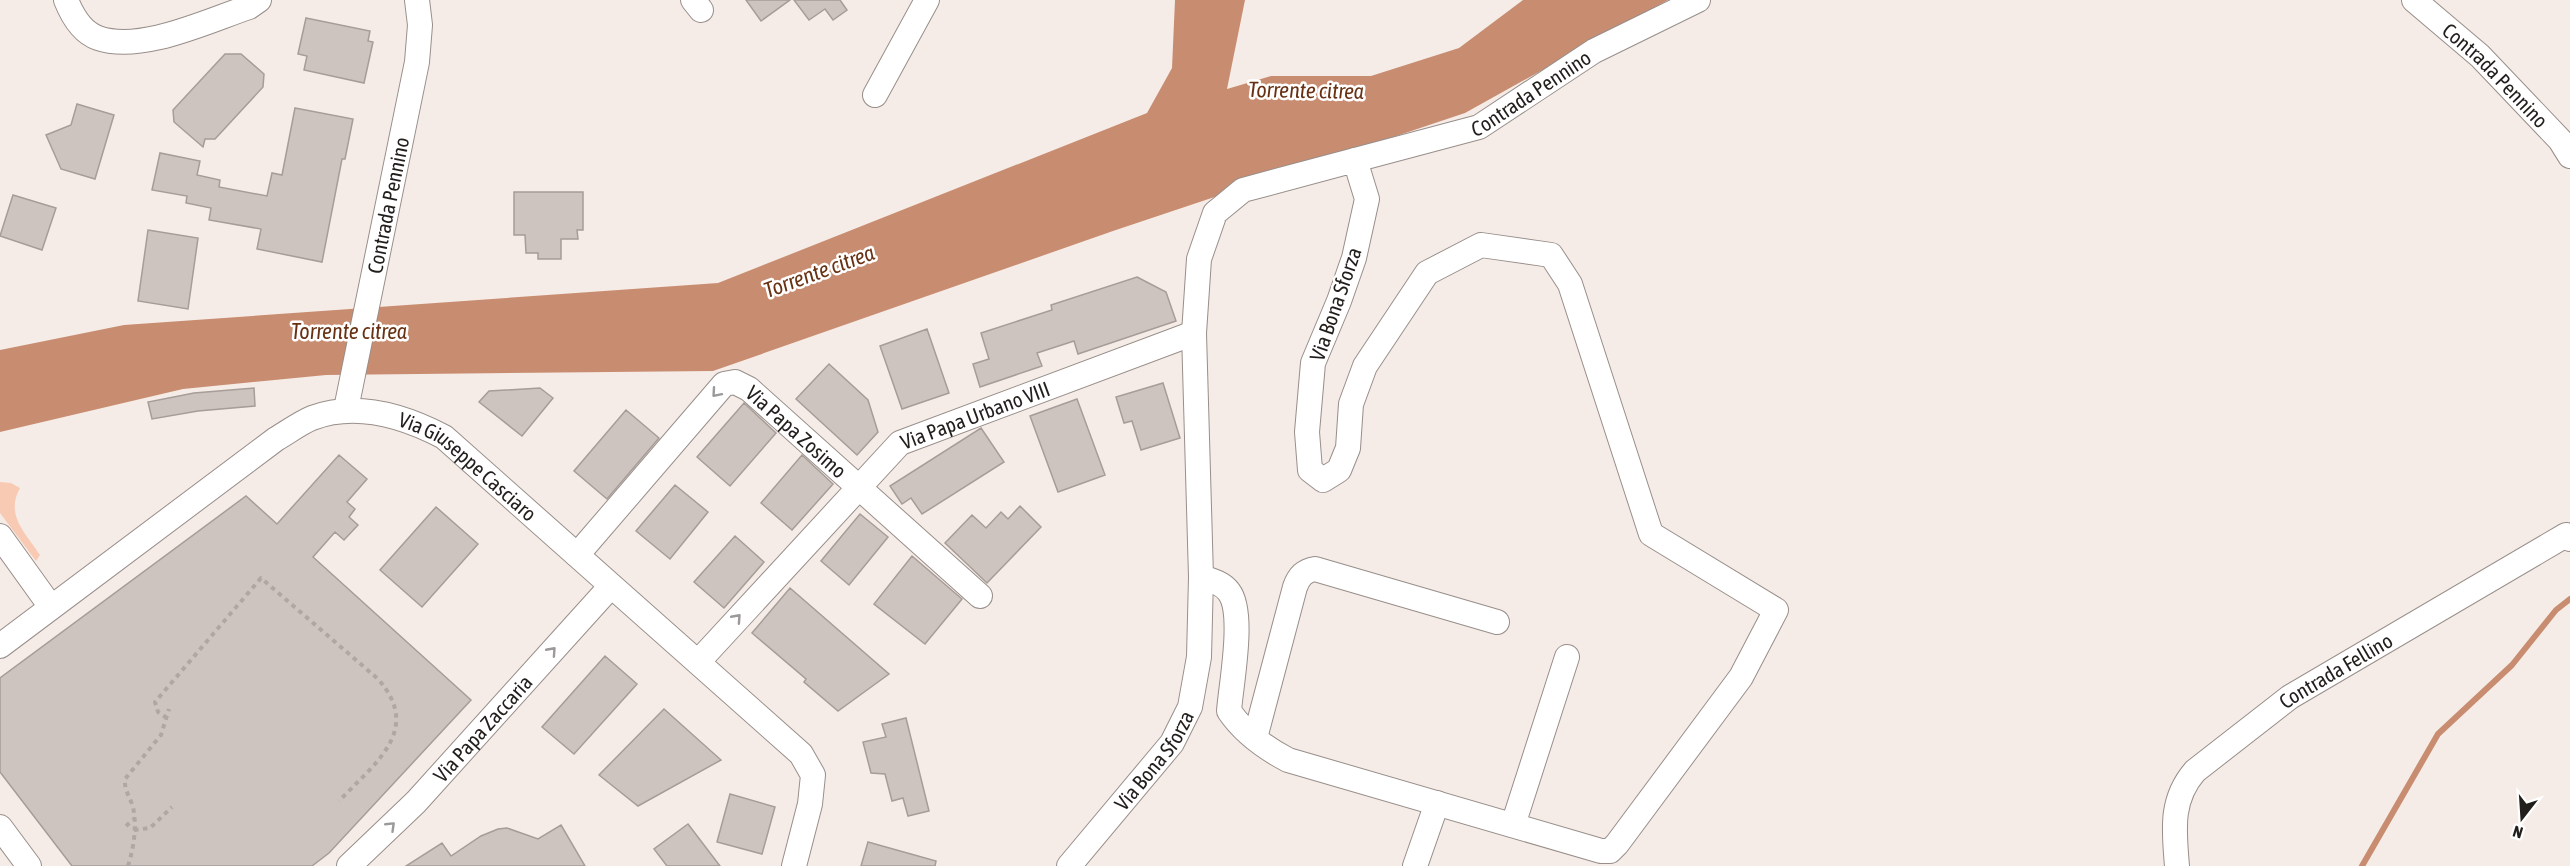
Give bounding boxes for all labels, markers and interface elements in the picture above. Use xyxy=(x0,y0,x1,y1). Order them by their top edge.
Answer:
street label: Contrada Pennino xyxy=(2438,18,2553,132)
street label: Contrada Pennino xyxy=(1469,45,1595,141)
water label: Torrente citrea xyxy=(1248,76,1364,104)
street label: Contrada Pennino xyxy=(362,135,413,276)
water label: Torrente citrea xyxy=(760,239,878,303)
street label: Via Bona Sforza xyxy=(1304,244,1366,364)
water label: Torrente citrea xyxy=(291,318,407,344)
street label: Via Papa Urbano VIII xyxy=(897,376,1053,454)
street label: Via Papa Zosimo xyxy=(741,380,852,483)
one-way arrow xyxy=(712,386,723,397)
street label: Via Giuseppe Casciaro xyxy=(396,407,542,526)
one-way arrow xyxy=(730,615,741,625)
street label: Contrada Fellino xyxy=(2274,628,2396,713)
one-way arrow xyxy=(544,647,555,658)
street label: Via Papa Zaccaria xyxy=(428,670,537,787)
street label: Via Bona Sforza xyxy=(1109,706,1198,815)
north arrow xyxy=(2492,788,2552,848)
one-way arrow xyxy=(384,822,395,833)
text: N xyxy=(2510,822,2525,842)

